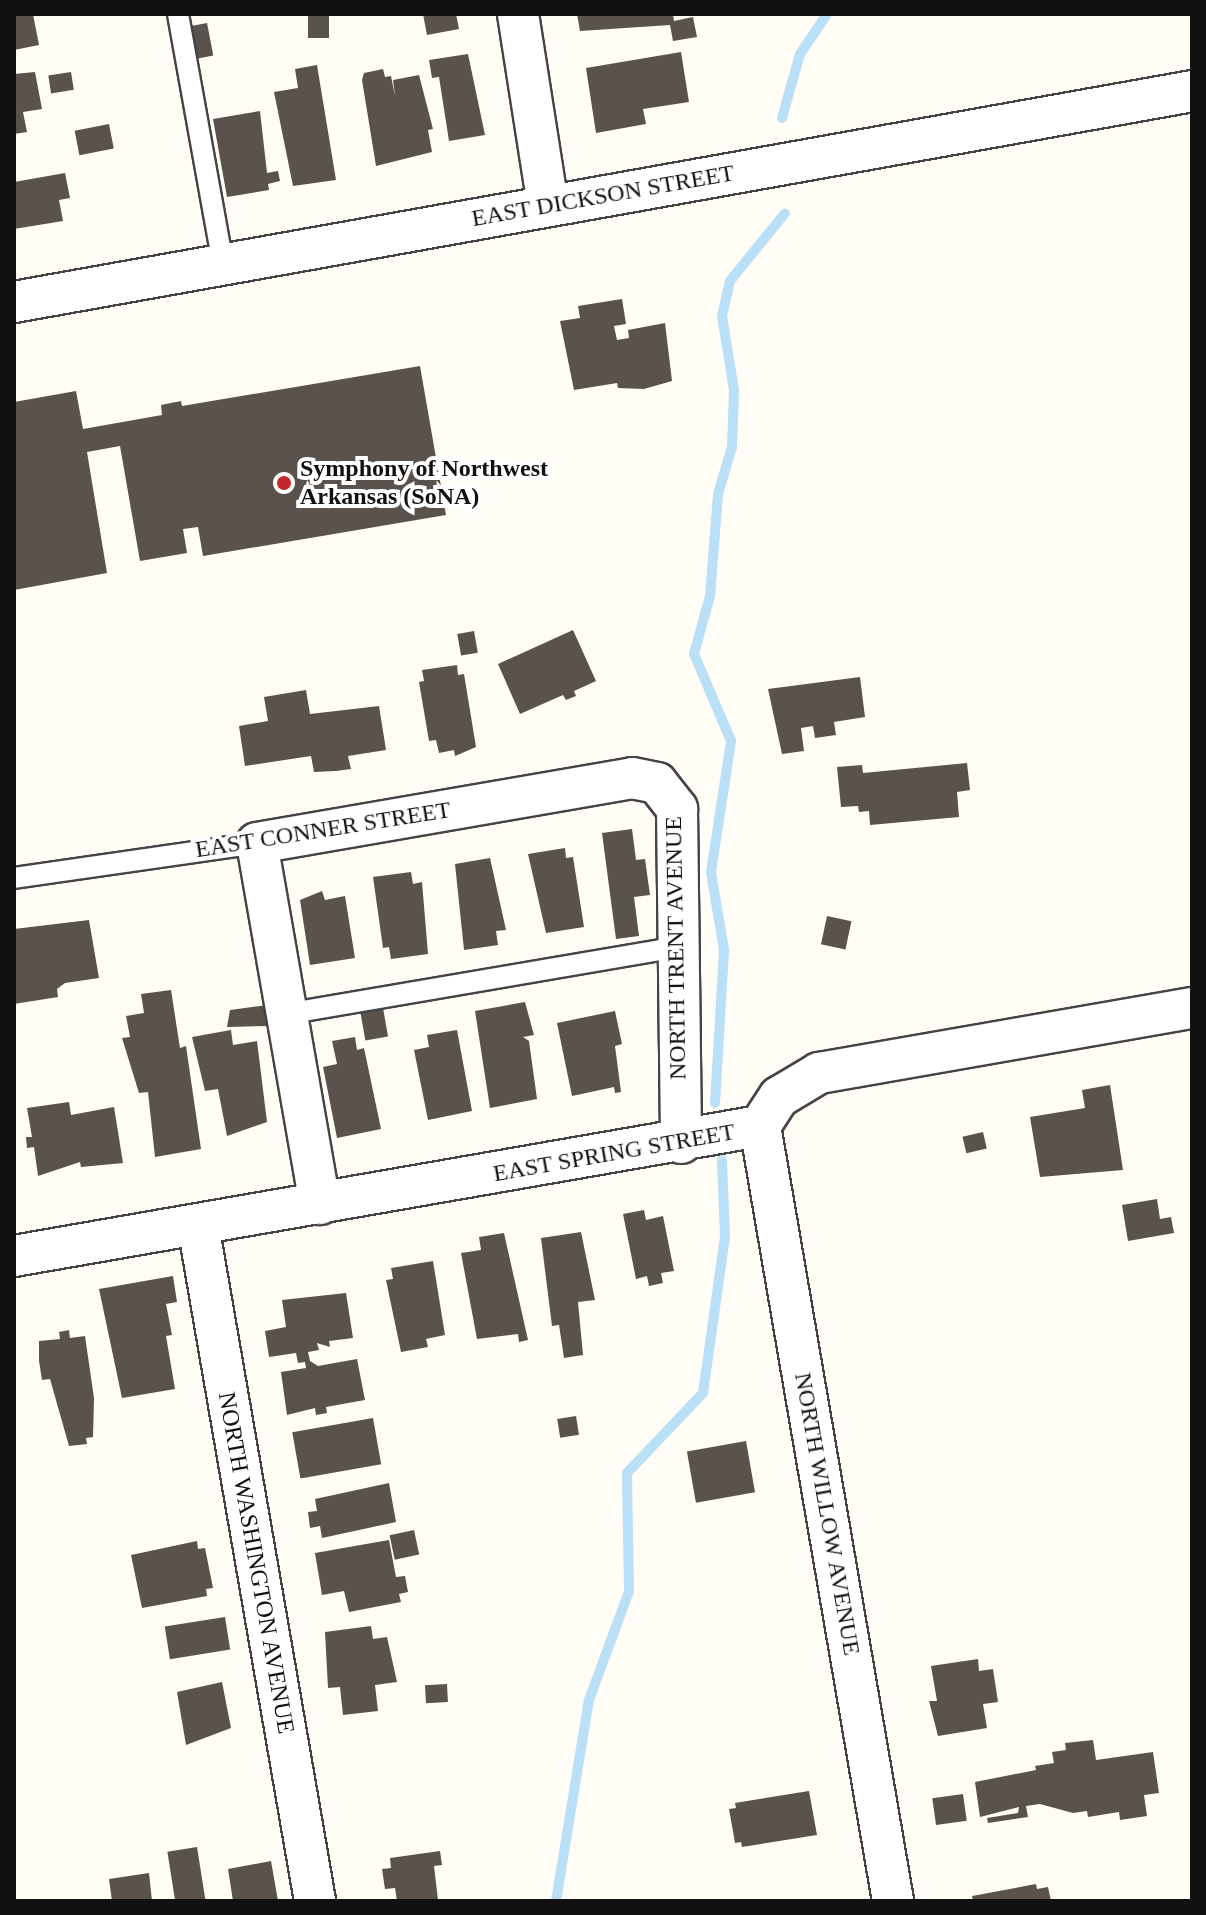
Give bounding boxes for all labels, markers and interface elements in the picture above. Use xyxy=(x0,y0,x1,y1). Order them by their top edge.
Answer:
street label: EAST DICKSON STREET xyxy=(469,159,737,233)
place label: Symphony of Northwest Arkansas (SoNA) xyxy=(300,455,548,511)
marker: Symphony of Northwest Arkansas (SoNA) xyxy=(275,474,293,492)
street label: EAST CONNER STREET xyxy=(193,796,453,864)
street label: NORTH TRENT AVENUE xyxy=(659,815,693,1081)
street label: EAST SPRING STREET xyxy=(491,1118,737,1188)
street label: NORTH WILLOW AVENUE xyxy=(788,1369,866,1659)
street label: NORTH WASHINGTON AVENUE xyxy=(212,1389,300,1737)

